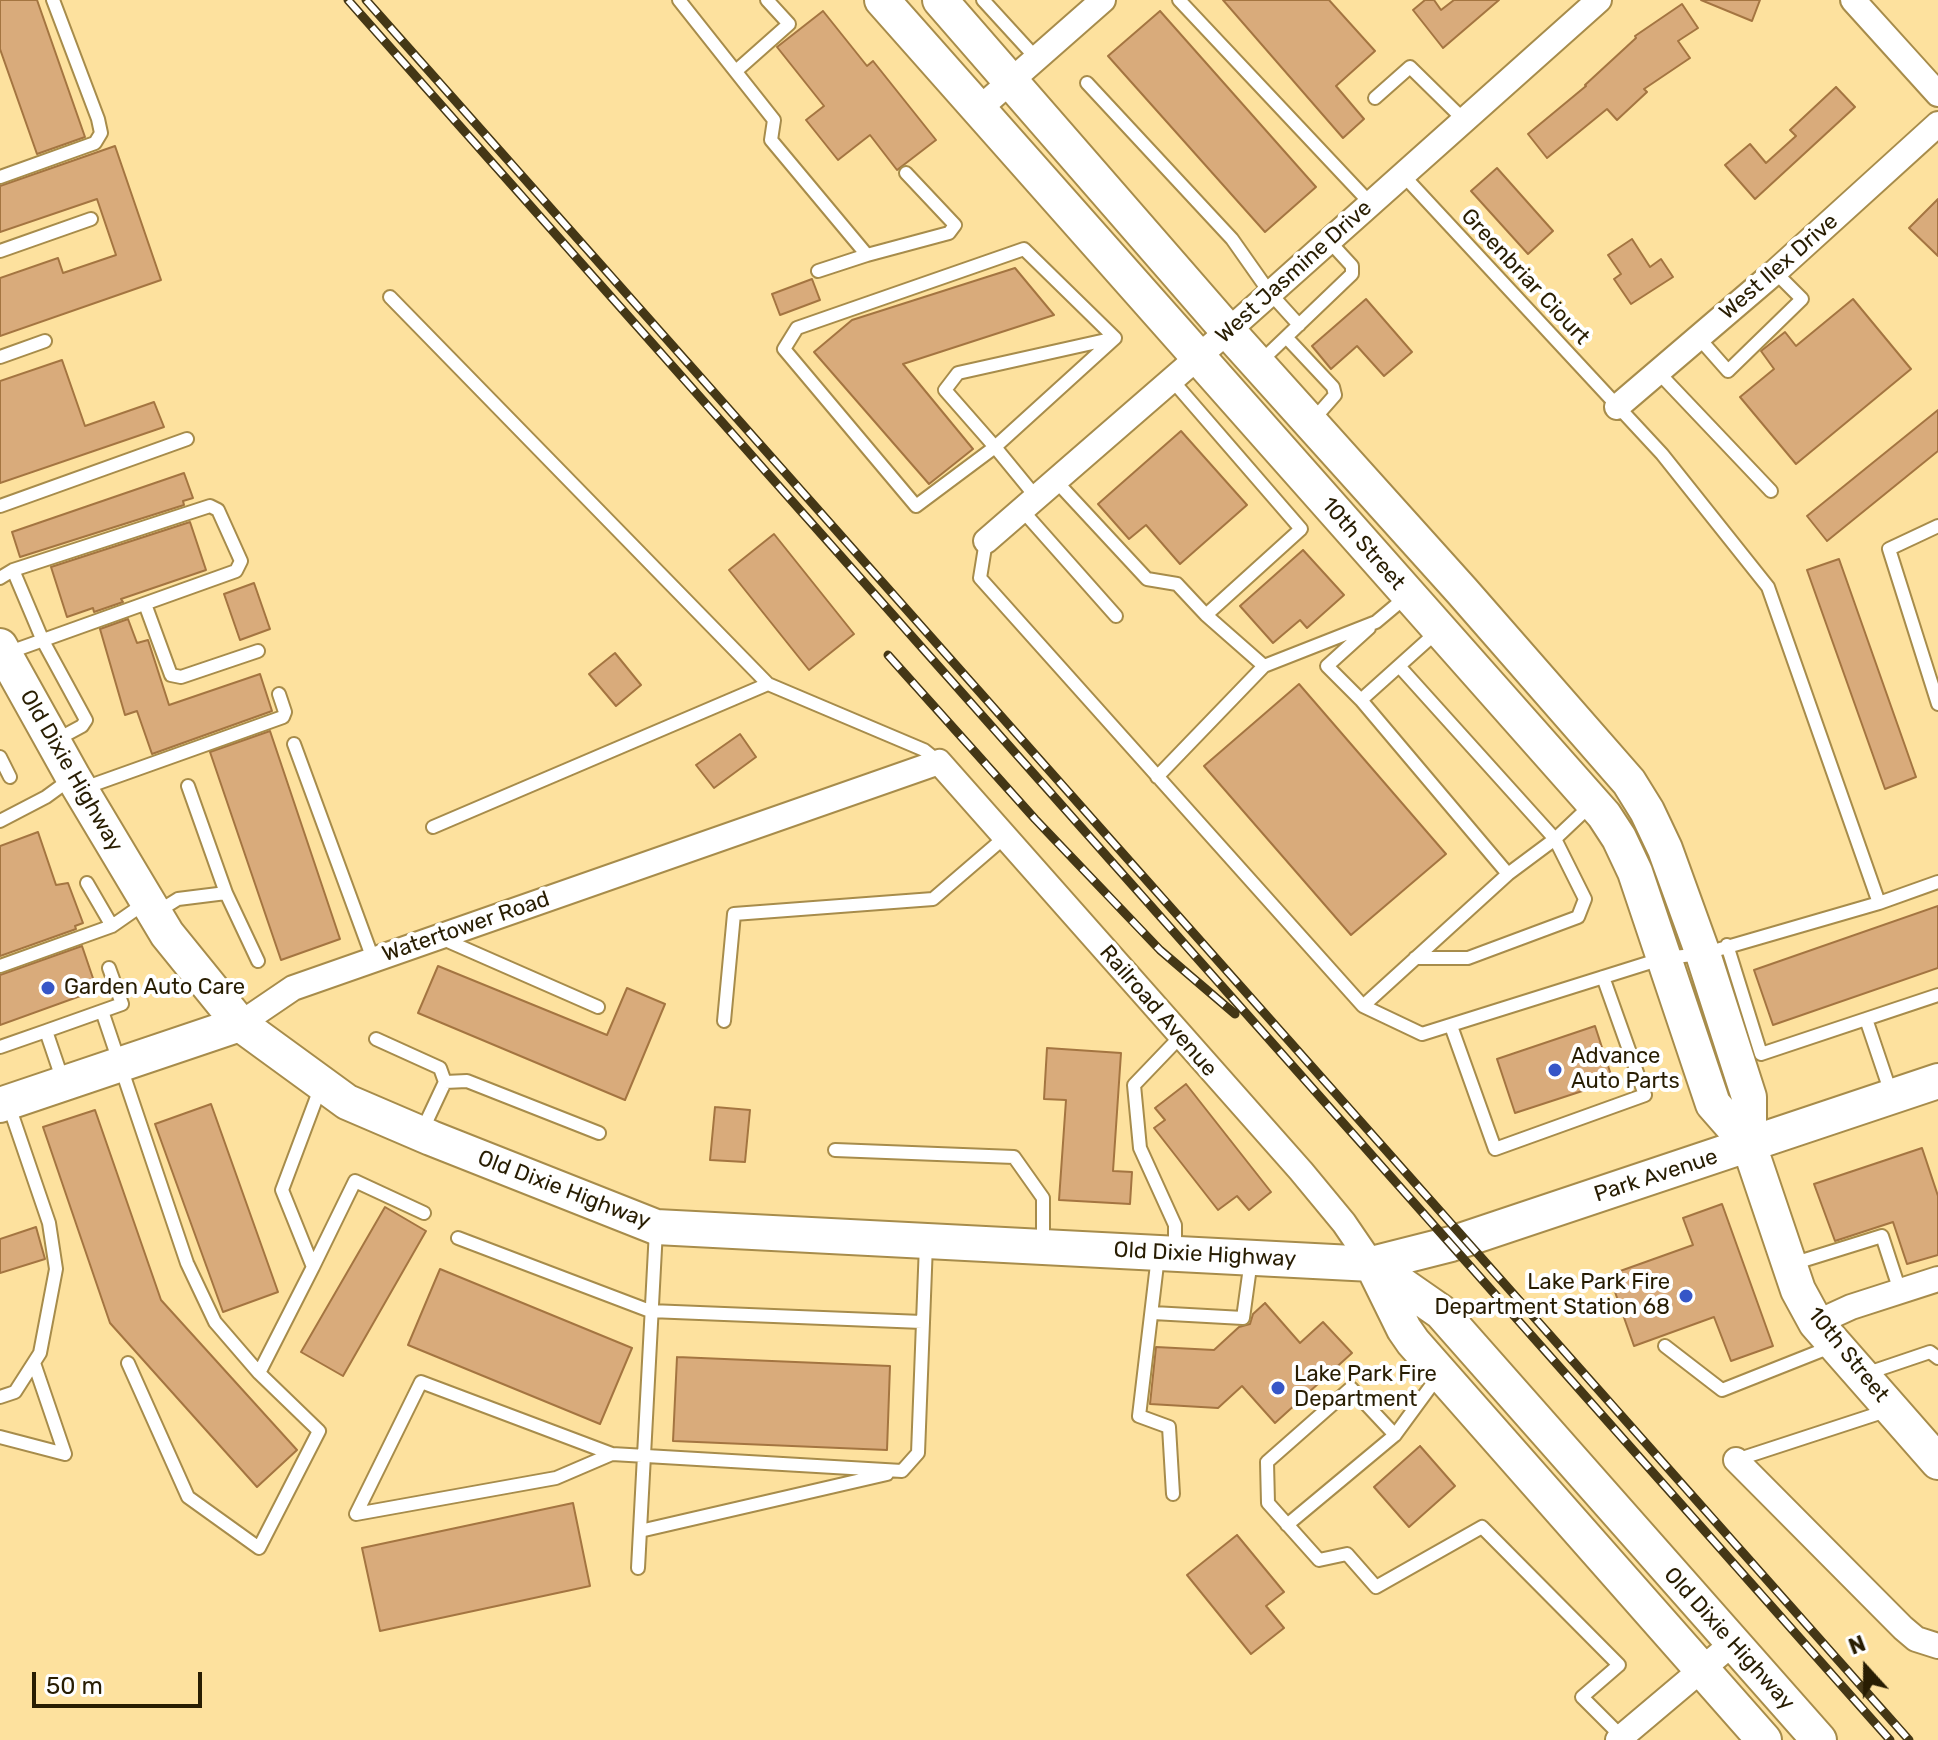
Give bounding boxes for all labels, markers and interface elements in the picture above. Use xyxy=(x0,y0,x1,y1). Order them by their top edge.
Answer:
street label: West Jasmine Drive xyxy=(1211,195,1377,349)
street label: Greenbriar Ciourt xyxy=(1455,203,1595,351)
street label: West Ilex Drive xyxy=(1714,208,1844,326)
street label: 10th Street xyxy=(1316,492,1410,596)
street label: Old Dixie Highway xyxy=(14,685,128,857)
street label: Watertower Road xyxy=(379,886,553,968)
street label: Railroad Avenue xyxy=(1094,940,1222,1082)
place label: Garden Auto Care xyxy=(64,975,245,1001)
marker: Garden Auto Care xyxy=(39,979,57,997)
place label: Advance Auto Parts xyxy=(1571,1044,1680,1096)
marker: Advance Auto Parts xyxy=(1546,1061,1564,1079)
street label: Park Avenue xyxy=(1591,1144,1721,1208)
street label: Old Dixie Highway xyxy=(474,1145,654,1235)
street label: Old Dixie Highway xyxy=(1113,1237,1297,1273)
place label: Lake Park Fire Department Station 68 xyxy=(1434,1270,1670,1322)
marker: Lake Park Fire Department Station 68 xyxy=(1677,1287,1695,1305)
street label: 10th Street xyxy=(1802,1302,1894,1408)
place label: Lake Park Fire Department xyxy=(1294,1362,1437,1414)
marker: Lake Park Fire Department xyxy=(1269,1379,1287,1397)
street label: Old Dixie Highway xyxy=(1658,1562,1800,1716)
north arrow xyxy=(1826,1628,1906,1708)
text: N xyxy=(1845,1630,1869,1661)
scale bar xyxy=(36,1656,206,1706)
text: 50 m xyxy=(46,1672,103,1700)

